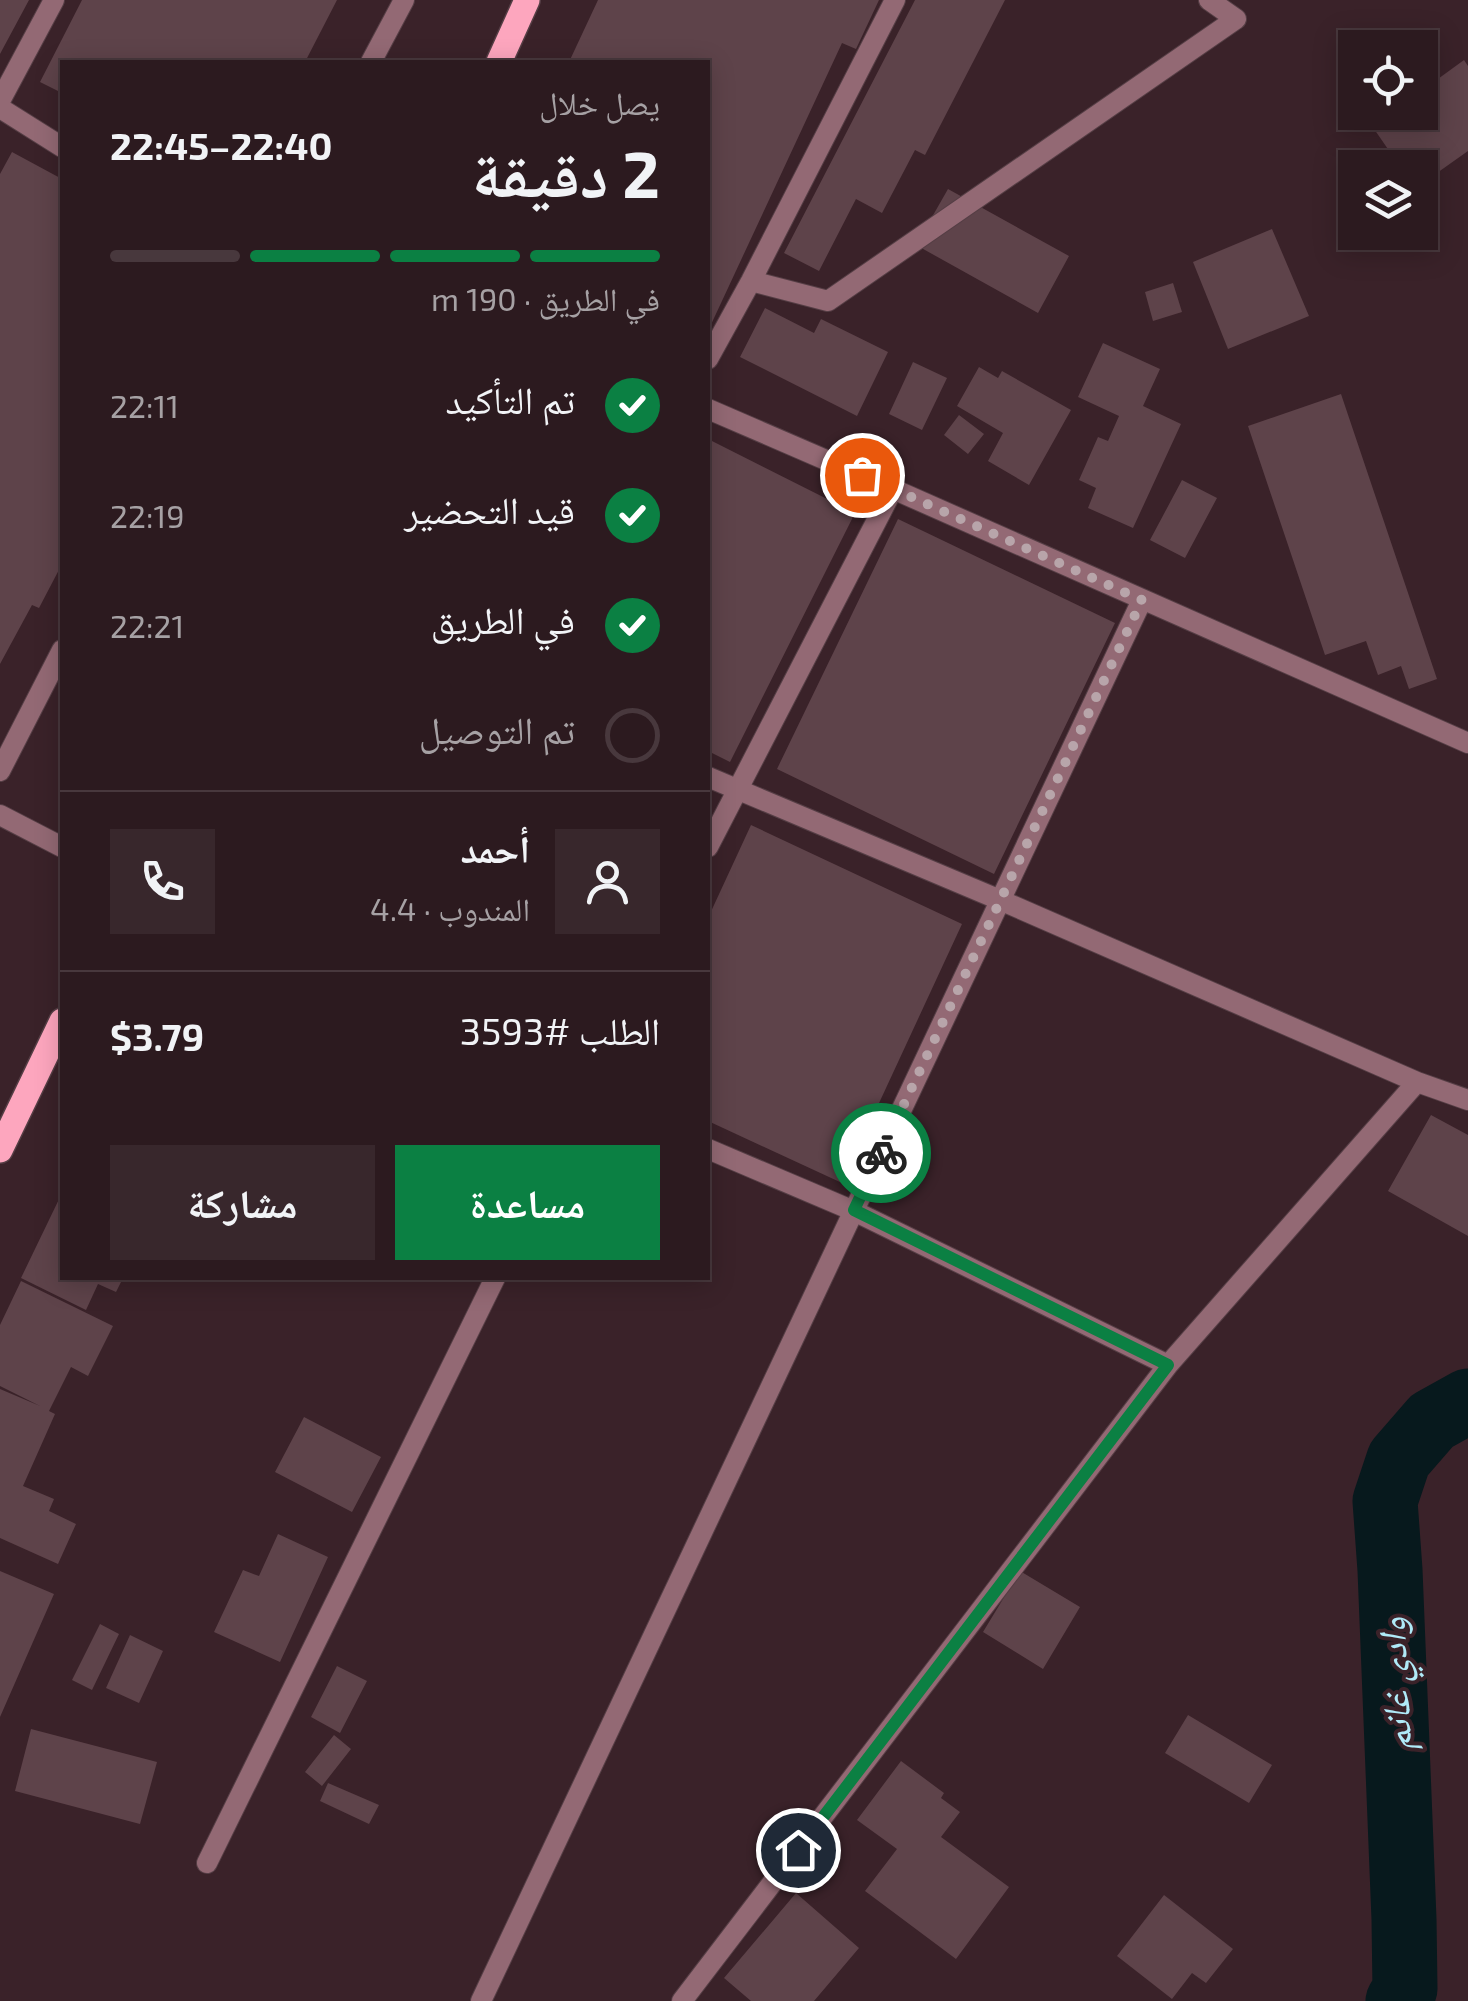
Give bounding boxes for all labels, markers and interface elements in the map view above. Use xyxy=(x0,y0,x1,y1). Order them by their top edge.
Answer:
map controls xyxy=(1338,30,1438,250)
button: locate xyxy=(1338,30,1438,130)
text: يصل خلال xyxy=(539,83,660,121)
text: 22:40–22:45 xyxy=(110,122,333,168)
text: 2 دقيقة xyxy=(472,133,660,211)
button: layers xyxy=(1338,150,1438,250)
text: في الطريق · 190 m xyxy=(431,279,660,317)
text: تم التأكيد xyxy=(446,376,575,422)
icon: check xyxy=(605,378,660,433)
text: 22:11 xyxy=(110,386,179,424)
pin xyxy=(820,433,905,518)
icon: bag xyxy=(835,448,890,503)
text: قيد التحضير xyxy=(404,486,575,532)
icon: check xyxy=(605,488,660,543)
text: 22:19 xyxy=(110,496,185,534)
text: في الطريق xyxy=(431,596,575,642)
icon: check xyxy=(605,598,660,653)
text: 22:21 xyxy=(110,606,184,644)
text: تم التوصيل xyxy=(419,706,575,752)
text: أحمد xyxy=(460,825,530,871)
button: phone xyxy=(110,829,215,934)
button: person xyxy=(555,829,660,934)
text: المندوب · 4.4 xyxy=(370,889,530,927)
text: الطلب #3593 xyxy=(460,1007,660,1053)
text: $3.79 xyxy=(110,1013,204,1059)
courier xyxy=(831,1103,931,1203)
icon: bike xyxy=(854,1126,909,1181)
button: مشاركة xyxy=(110,1145,375,1260)
button: مساعدة xyxy=(395,1145,660,1260)
water label: وادي غانم xyxy=(1367,1615,1428,1752)
pin xyxy=(756,1808,841,1893)
icon: home xyxy=(771,1823,826,1878)

